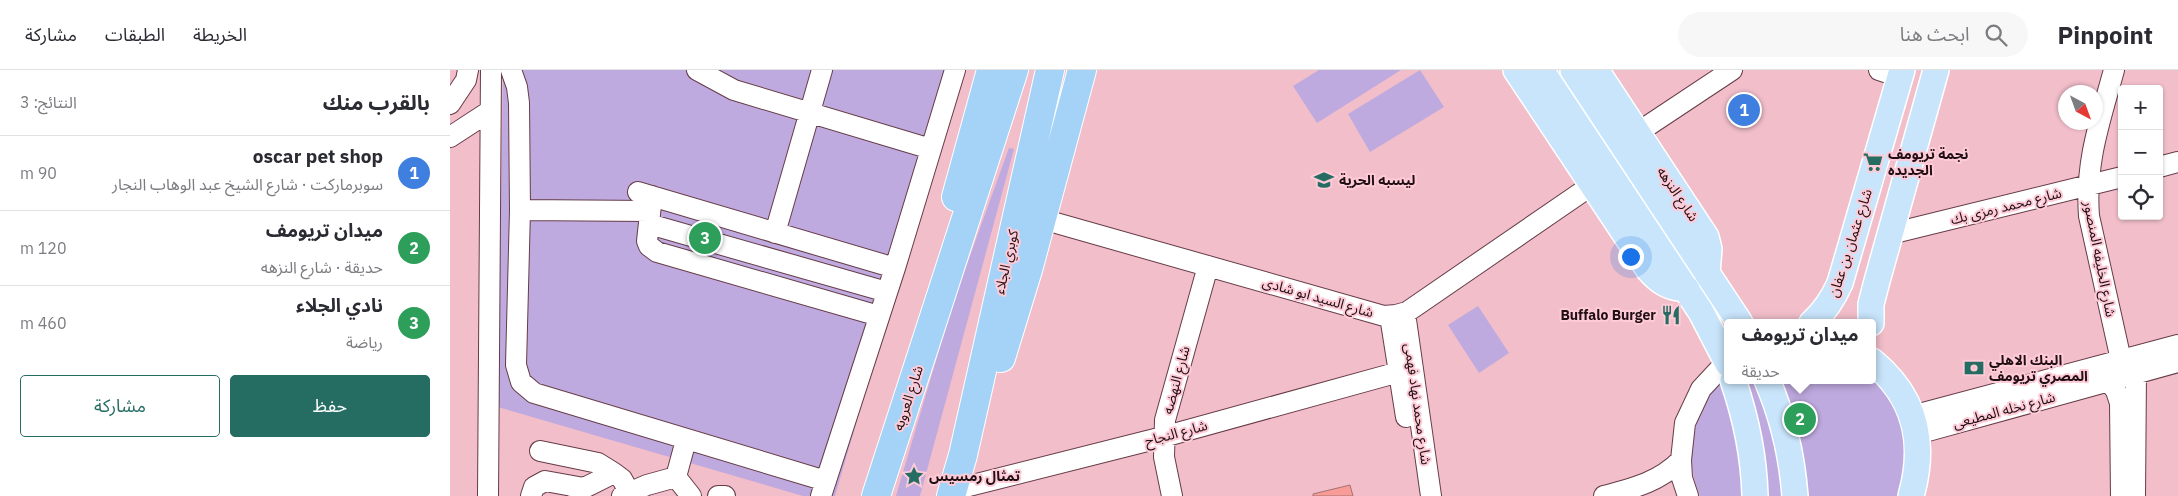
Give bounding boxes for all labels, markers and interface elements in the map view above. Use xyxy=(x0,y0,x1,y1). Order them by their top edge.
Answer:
search box xyxy=(1678,12,2028,57)
text: Pinpoint xyxy=(2058,19,2153,51)
icon: search xyxy=(1982,21,2010,49)
text: ابحث هنا xyxy=(1900,22,1970,46)
text: مشاركة xyxy=(25,23,77,46)
text: الطبقات xyxy=(105,23,165,46)
text: الخريطة xyxy=(193,23,247,46)
north arrow xyxy=(2058,85,2103,130)
map controls xyxy=(2118,85,2163,220)
button: + xyxy=(2118,85,2163,130)
text: بالقرب منك xyxy=(323,88,430,116)
pin: 1 xyxy=(1728,91,1760,129)
text: النتائج: 3 xyxy=(20,92,77,112)
button: − xyxy=(2118,130,2163,175)
text: oscar pet shop xyxy=(253,144,383,168)
place label: نجمة تريومف الجديده xyxy=(1888,145,1968,179)
supermarket icon: نجمة تريومف الجديده xyxy=(1862,151,1884,173)
text: 90 m xyxy=(20,163,57,183)
text: 1 xyxy=(409,163,419,183)
street label: شارع النزهه xyxy=(1651,163,1703,226)
school or university icon: ليسبه الحرية xyxy=(1313,169,1335,191)
place label: ليسبه الحرية xyxy=(1339,171,1415,189)
text: سوبرماركت · شارع الشيخ عبد الوهاب النجار xyxy=(112,174,383,194)
button: locate xyxy=(2118,175,2163,220)
street label: شارع محمد رمزى بك xyxy=(1949,183,2064,230)
street label: شارع عثمان بن عفان xyxy=(1824,187,1878,300)
street label: شارع الخليفه المنصور xyxy=(2078,198,2120,319)
text: ميدان تريومف xyxy=(266,218,383,242)
pin: 3 xyxy=(689,219,721,257)
street label: كوبري الجلاء xyxy=(990,228,1024,297)
text: 120 m xyxy=(20,238,67,258)
text: 2 xyxy=(409,238,419,258)
your location xyxy=(1618,244,1644,270)
text: حديقة · شارع النزهه xyxy=(261,257,383,277)
street label: شارع السيد ابو شادى xyxy=(1260,273,1376,323)
text: نادي الجلاء xyxy=(296,293,383,317)
restaurant icon: Buffalo Burger xyxy=(1660,304,1682,326)
place label: Buffalo Burger xyxy=(1560,306,1656,324)
text: 460 m xyxy=(20,313,67,333)
text: 3 xyxy=(409,313,419,333)
popup xyxy=(1724,319,1876,384)
text: ميدان تريومف xyxy=(1741,322,1859,346)
text: رياضة xyxy=(346,332,383,352)
street label: شارع محمد نهاد فهمى xyxy=(1399,342,1435,466)
street label: شارع النهضه xyxy=(1158,344,1196,416)
place label: البنك الاهلي المصري تريومف xyxy=(1989,351,2088,387)
bank icon: البنك الاهلي المصري تريومف xyxy=(1963,357,1985,379)
text: حديقة xyxy=(1741,361,1780,381)
street label: شارع العروبه xyxy=(889,363,929,433)
button: مشاركة xyxy=(20,375,220,437)
button: حفظ xyxy=(230,375,430,437)
street label: شارع نخله المطيعى xyxy=(1951,388,2058,434)
pin: 2 xyxy=(1784,400,1816,438)
street label: شارع النجاح xyxy=(1143,416,1210,452)
place icon: تمثال رمسيس xyxy=(903,465,925,487)
place label: تمثال رمسيس xyxy=(929,467,1020,485)

